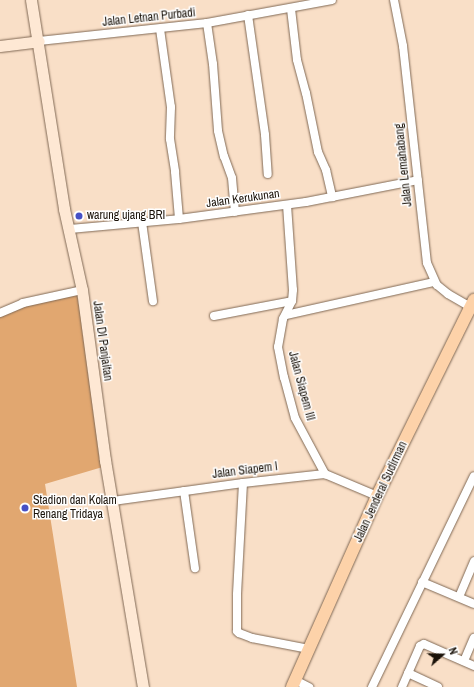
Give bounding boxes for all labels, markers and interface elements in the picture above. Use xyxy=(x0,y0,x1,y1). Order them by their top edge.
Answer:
street label: Jalan Letnan Purbadi xyxy=(102,6,196,30)
street label: Jalan Lemahabang xyxy=(392,123,416,207)
street label: Jalan Kerukunan xyxy=(205,187,281,211)
place label: warung ujang BRI xyxy=(87,209,165,223)
marker: warung ujang BRI xyxy=(74,211,84,221)
street label: Jalan DI Panjaitan xyxy=(89,300,115,382)
street label: Jalan Siapem III xyxy=(285,350,317,422)
street label: Jalan Jenderal Sudirman xyxy=(351,439,411,545)
street label: Jalan Siapem I xyxy=(212,460,278,482)
place label: Stadion dan Kolam Renang Tridaya xyxy=(33,494,117,522)
marker: Stadion dan Kolam Renang Tridaya xyxy=(20,503,30,513)
north arrow xyxy=(422,635,462,675)
text: N xyxy=(446,645,461,656)

